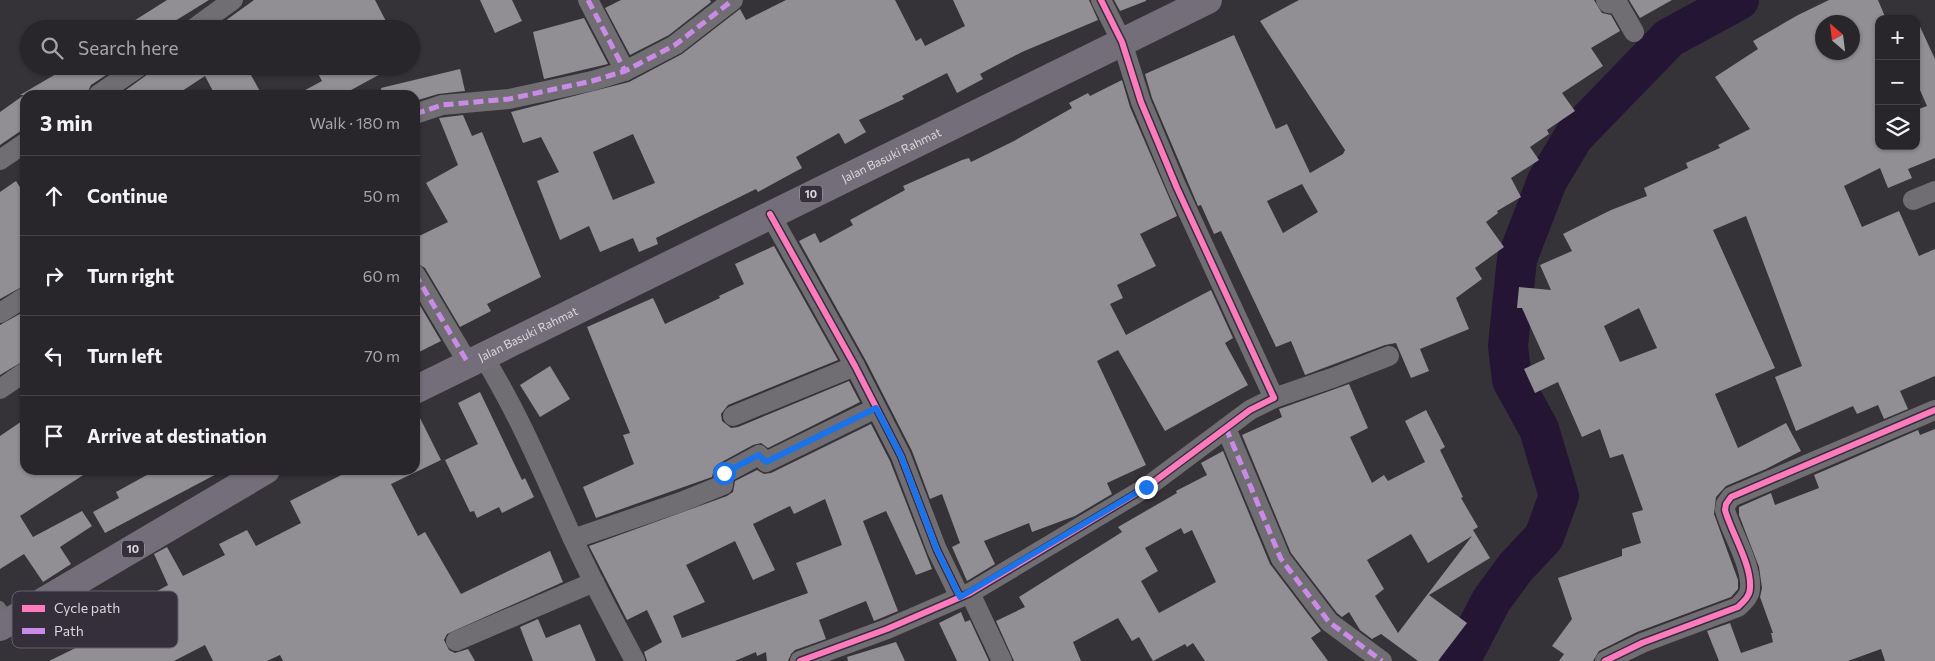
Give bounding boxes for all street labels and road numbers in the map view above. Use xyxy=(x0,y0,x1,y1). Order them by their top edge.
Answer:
street label: Jalan Basuki Rahmat xyxy=(839,124,943,186)
road number: 10 xyxy=(800,185,822,202)
street label: Jalan Basuki Rahmat xyxy=(475,303,580,365)
road number: 10 xyxy=(122,540,144,558)

